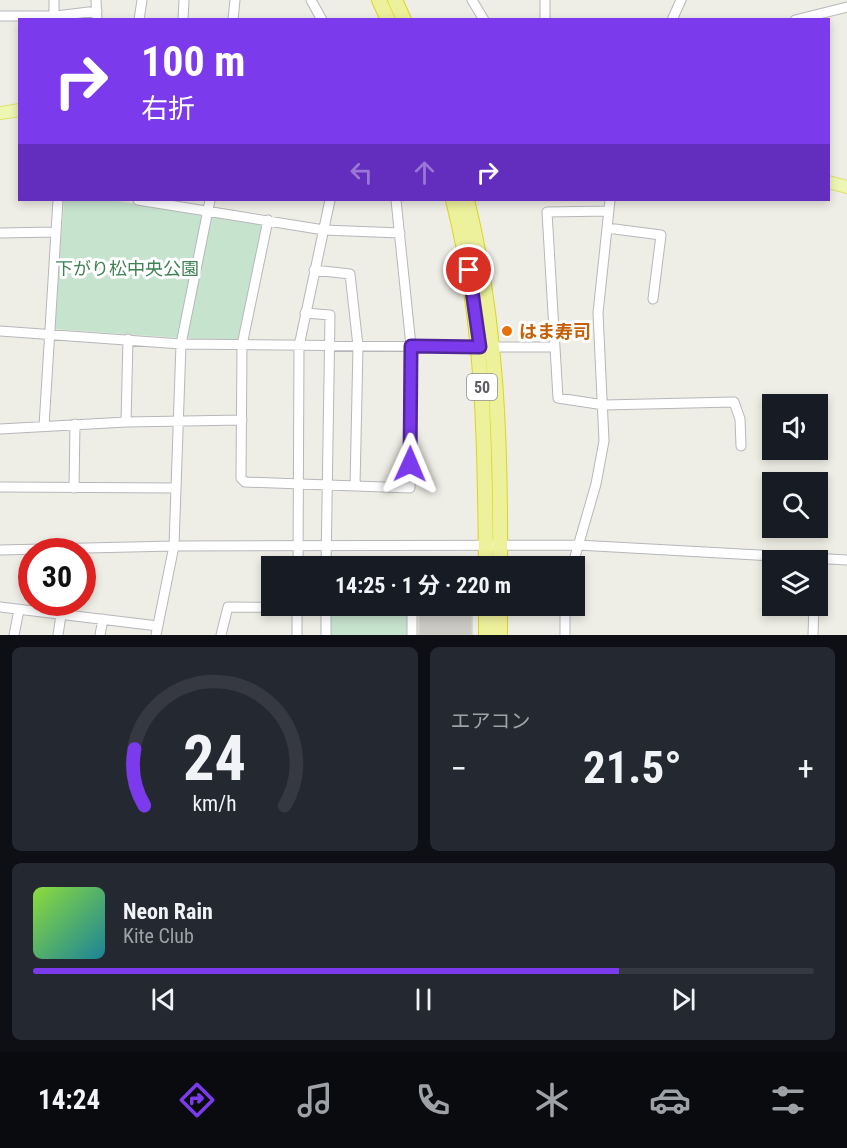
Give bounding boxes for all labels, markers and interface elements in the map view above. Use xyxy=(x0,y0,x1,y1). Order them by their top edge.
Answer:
text: 100 m xyxy=(141,37,246,86)
icon: right xyxy=(42,42,120,120)
text: 右折 xyxy=(141,93,195,125)
icon: left xyxy=(345,156,378,189)
icon: ahead xyxy=(408,156,441,189)
icon: right xyxy=(471,156,504,189)
pin xyxy=(443,244,494,295)
icon: arrive xyxy=(452,253,485,286)
park label: 下がり松中央公園 xyxy=(55,258,199,279)
place label: はま寿司 xyxy=(519,321,591,342)
marker: はま寿司 xyxy=(500,324,514,338)
road number: 50 xyxy=(467,374,497,400)
map controls xyxy=(762,394,828,616)
button: sound xyxy=(762,394,828,460)
position arrow xyxy=(378,432,442,496)
button: search xyxy=(762,472,828,538)
speed limit sign: 30 xyxy=(18,538,96,616)
button: layers xyxy=(762,550,828,616)
text: 14:25 · 1 分 · 220 m xyxy=(335,573,511,598)
text: エアコン xyxy=(451,709,531,733)
text: 24 xyxy=(183,722,246,795)
text: 21.5° xyxy=(583,741,682,794)
text: − xyxy=(451,749,467,788)
text: + xyxy=(798,749,814,788)
text: km/h xyxy=(193,791,237,816)
text: Neon Rain xyxy=(123,899,213,924)
text: Kite Club xyxy=(123,924,194,948)
icon: previous xyxy=(147,983,180,1016)
icon: pause xyxy=(407,983,440,1016)
icon: next xyxy=(667,983,700,1016)
icon: directions xyxy=(176,1079,218,1121)
icon: music xyxy=(294,1079,336,1121)
icon: phone xyxy=(412,1079,454,1121)
icon: climate xyxy=(531,1079,573,1121)
icon: car xyxy=(649,1079,691,1121)
icon: filters xyxy=(767,1079,809,1121)
text: 14:24 xyxy=(38,1084,100,1116)

